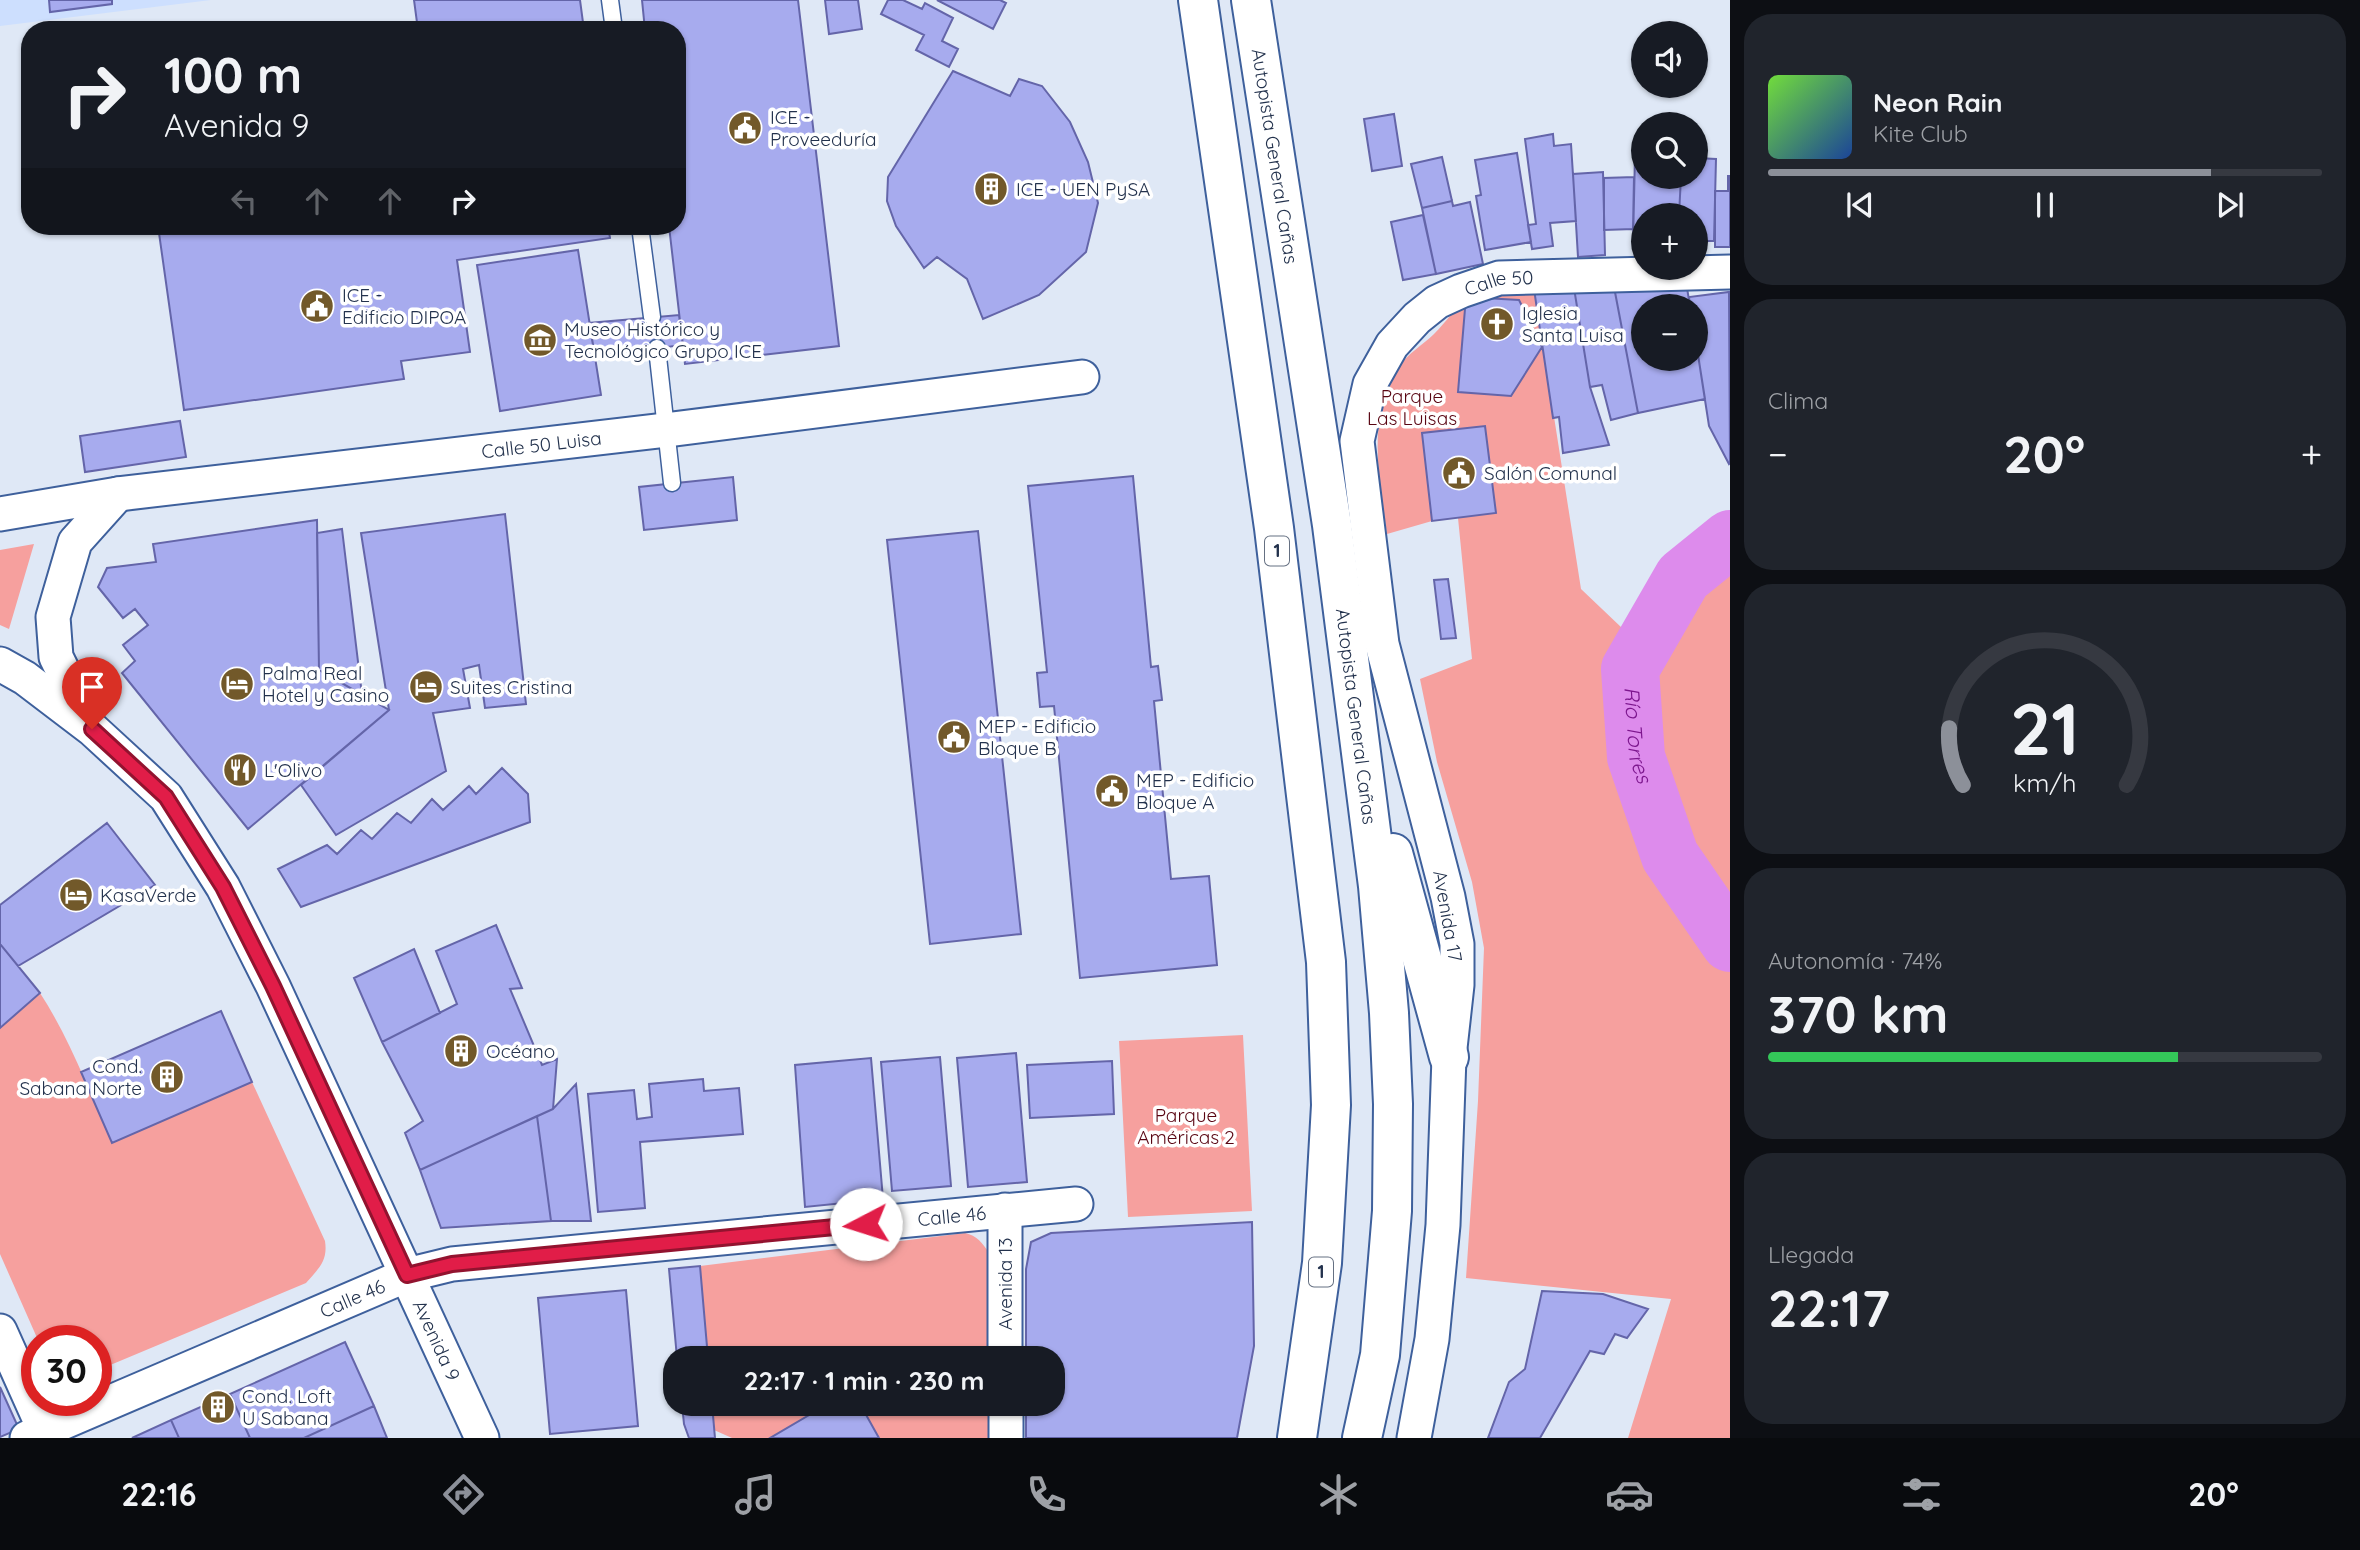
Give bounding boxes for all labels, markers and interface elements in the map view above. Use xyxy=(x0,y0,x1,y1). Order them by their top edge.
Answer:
map controls xyxy=(1631,21,1708,371)
button: sound xyxy=(1631,21,1708,98)
text: 100 m xyxy=(164,44,302,105)
street label: Autopista General Cañas xyxy=(1247,47,1304,266)
icon: right xyxy=(49,49,140,140)
text: Neon Rain xyxy=(1873,86,2002,119)
text: Avenida 9 xyxy=(164,105,309,145)
place label: ICE - Proveeduría xyxy=(770,105,877,151)
public building icon: ICE - Proveeduría xyxy=(726,109,764,147)
button: search xyxy=(1631,112,1708,189)
text: Kite Club xyxy=(1873,119,1968,148)
building icon: ICE - UEN PySA xyxy=(972,170,1010,208)
place label: ICE - UEN PySA xyxy=(1016,177,1150,201)
icon: left xyxy=(225,182,263,220)
icon: ahead xyxy=(298,182,336,220)
icon: ahead xyxy=(371,182,409,220)
icon: right xyxy=(444,182,482,220)
icon: previous xyxy=(1841,186,1879,224)
icon: pause xyxy=(2026,186,2064,224)
icon: next xyxy=(2211,186,2249,224)
button: + xyxy=(1631,203,1708,280)
street label: Calle 50 xyxy=(1461,265,1534,301)
place label: ICE - Edificio DIPOA xyxy=(342,283,466,329)
public building icon: ICE - Edificio DIPOA xyxy=(298,287,336,325)
button: − xyxy=(1631,294,1708,371)
place label: Iglesia Santa Luisa xyxy=(1522,301,1624,347)
church icon: Iglesia Santa Luisa xyxy=(1478,305,1516,343)
place label: Museo Histórico y Tecnológico Grupo ICE xyxy=(564,317,762,363)
museum icon: Museo Histórico y Tecnológico Grupo ICE xyxy=(521,321,559,359)
park label: Parque Las Luisas xyxy=(1367,384,1457,430)
text: Clima xyxy=(1768,386,1828,415)
text: 20° xyxy=(2003,421,2085,486)
street label: Calle 50 Luisa xyxy=(480,426,603,463)
text: − xyxy=(1768,430,1788,478)
text: + xyxy=(2301,430,2322,478)
public building icon: Salón Comunal xyxy=(1440,454,1478,492)
place label: Salón Comunal xyxy=(1484,461,1617,485)
road number: 1 xyxy=(1265,536,1289,566)
street label: Autopista General Cañas xyxy=(1331,607,1382,826)
pin xyxy=(62,657,122,729)
place label: Palma Real Hotel y Casino xyxy=(262,661,389,707)
hotel icon: Palma Real Hotel y Casino xyxy=(218,665,256,703)
icon: arrive xyxy=(73,668,111,706)
hotel icon: Suites Cristina xyxy=(407,668,445,706)
place label: Suites Cristina xyxy=(450,675,572,699)
text: 21 xyxy=(2010,682,2080,773)
water label: Río Torres xyxy=(1619,686,1658,787)
place label: MEP - Edificio Bloque B xyxy=(978,714,1096,760)
public building icon: MEP - Edificio Bloque B xyxy=(935,718,973,756)
restaurant icon: L'Olivo xyxy=(221,751,259,789)
place label: L'Olivo xyxy=(264,758,322,782)
text: km/h xyxy=(2013,767,2077,798)
place label: MEP - Edificio Bloque A xyxy=(1136,768,1254,814)
public building icon: MEP - Edificio Bloque A xyxy=(1093,772,1131,810)
street label: Avenida 17 xyxy=(1428,868,1468,964)
hotel icon: KasaVerde xyxy=(57,876,95,914)
place label: KasaVerde xyxy=(100,883,196,907)
text: Autonomía · 74% xyxy=(1768,946,1942,975)
text: 370 km xyxy=(1768,981,1949,1046)
building icon: Océano xyxy=(442,1032,480,1070)
place label: Océano xyxy=(486,1039,555,1063)
place label: Cond. Sabana Norte xyxy=(19,1054,142,1100)
building icon: Cond. Sabana Norte xyxy=(148,1058,186,1096)
park label: Parque Américas 2 xyxy=(1137,1103,1235,1149)
position arrow xyxy=(829,1187,903,1261)
street label: Calle 46 xyxy=(917,1201,987,1231)
street label: Avenida 13 xyxy=(993,1238,1017,1330)
text: Llegada xyxy=(1768,1240,1854,1269)
road number: 1 xyxy=(1309,1258,1333,1287)
street label: Calle 46 xyxy=(316,1274,389,1323)
text: 22:17 xyxy=(1768,1275,1890,1340)
street label: Avenida 9 xyxy=(408,1296,466,1384)
speed limit sign: 30 xyxy=(21,1325,112,1416)
text: 22:17 · 1 min · 230 m xyxy=(744,1364,984,1397)
place label: Cond. Loft U Sabana xyxy=(242,1384,332,1430)
building icon: Cond. Loft U Sabana xyxy=(199,1388,237,1426)
icon: directions xyxy=(439,1470,488,1519)
icon: music xyxy=(731,1470,780,1519)
icon: phone xyxy=(1022,1470,1071,1519)
icon: climate xyxy=(1314,1470,1363,1519)
icon: car xyxy=(1605,1470,1654,1519)
icon: filters xyxy=(1897,1470,1946,1519)
text: 22:16 xyxy=(121,1474,197,1514)
text: 20° xyxy=(2188,1474,2239,1514)

